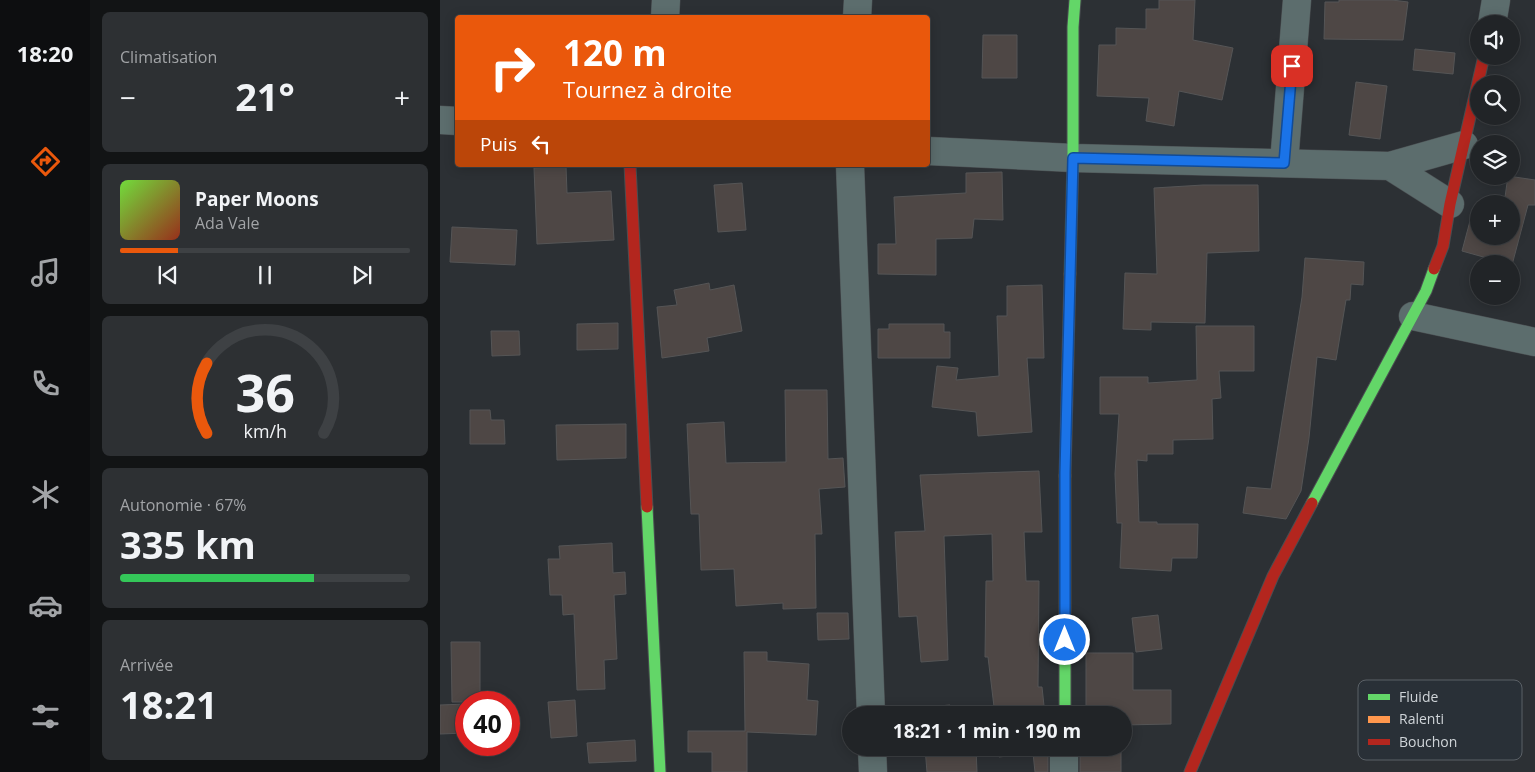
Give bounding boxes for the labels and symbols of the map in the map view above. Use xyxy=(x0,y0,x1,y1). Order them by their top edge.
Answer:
pin xyxy=(1271,45,1313,87)
position arrow xyxy=(1038,613,1090,665)
legend xyxy=(1358,680,1522,760)
text: Fluide xyxy=(1399,687,1438,706)
speed limit sign: 40 xyxy=(455,691,520,756)
text: Ralenti xyxy=(1399,709,1444,728)
text: Bouchon xyxy=(1399,732,1457,751)

